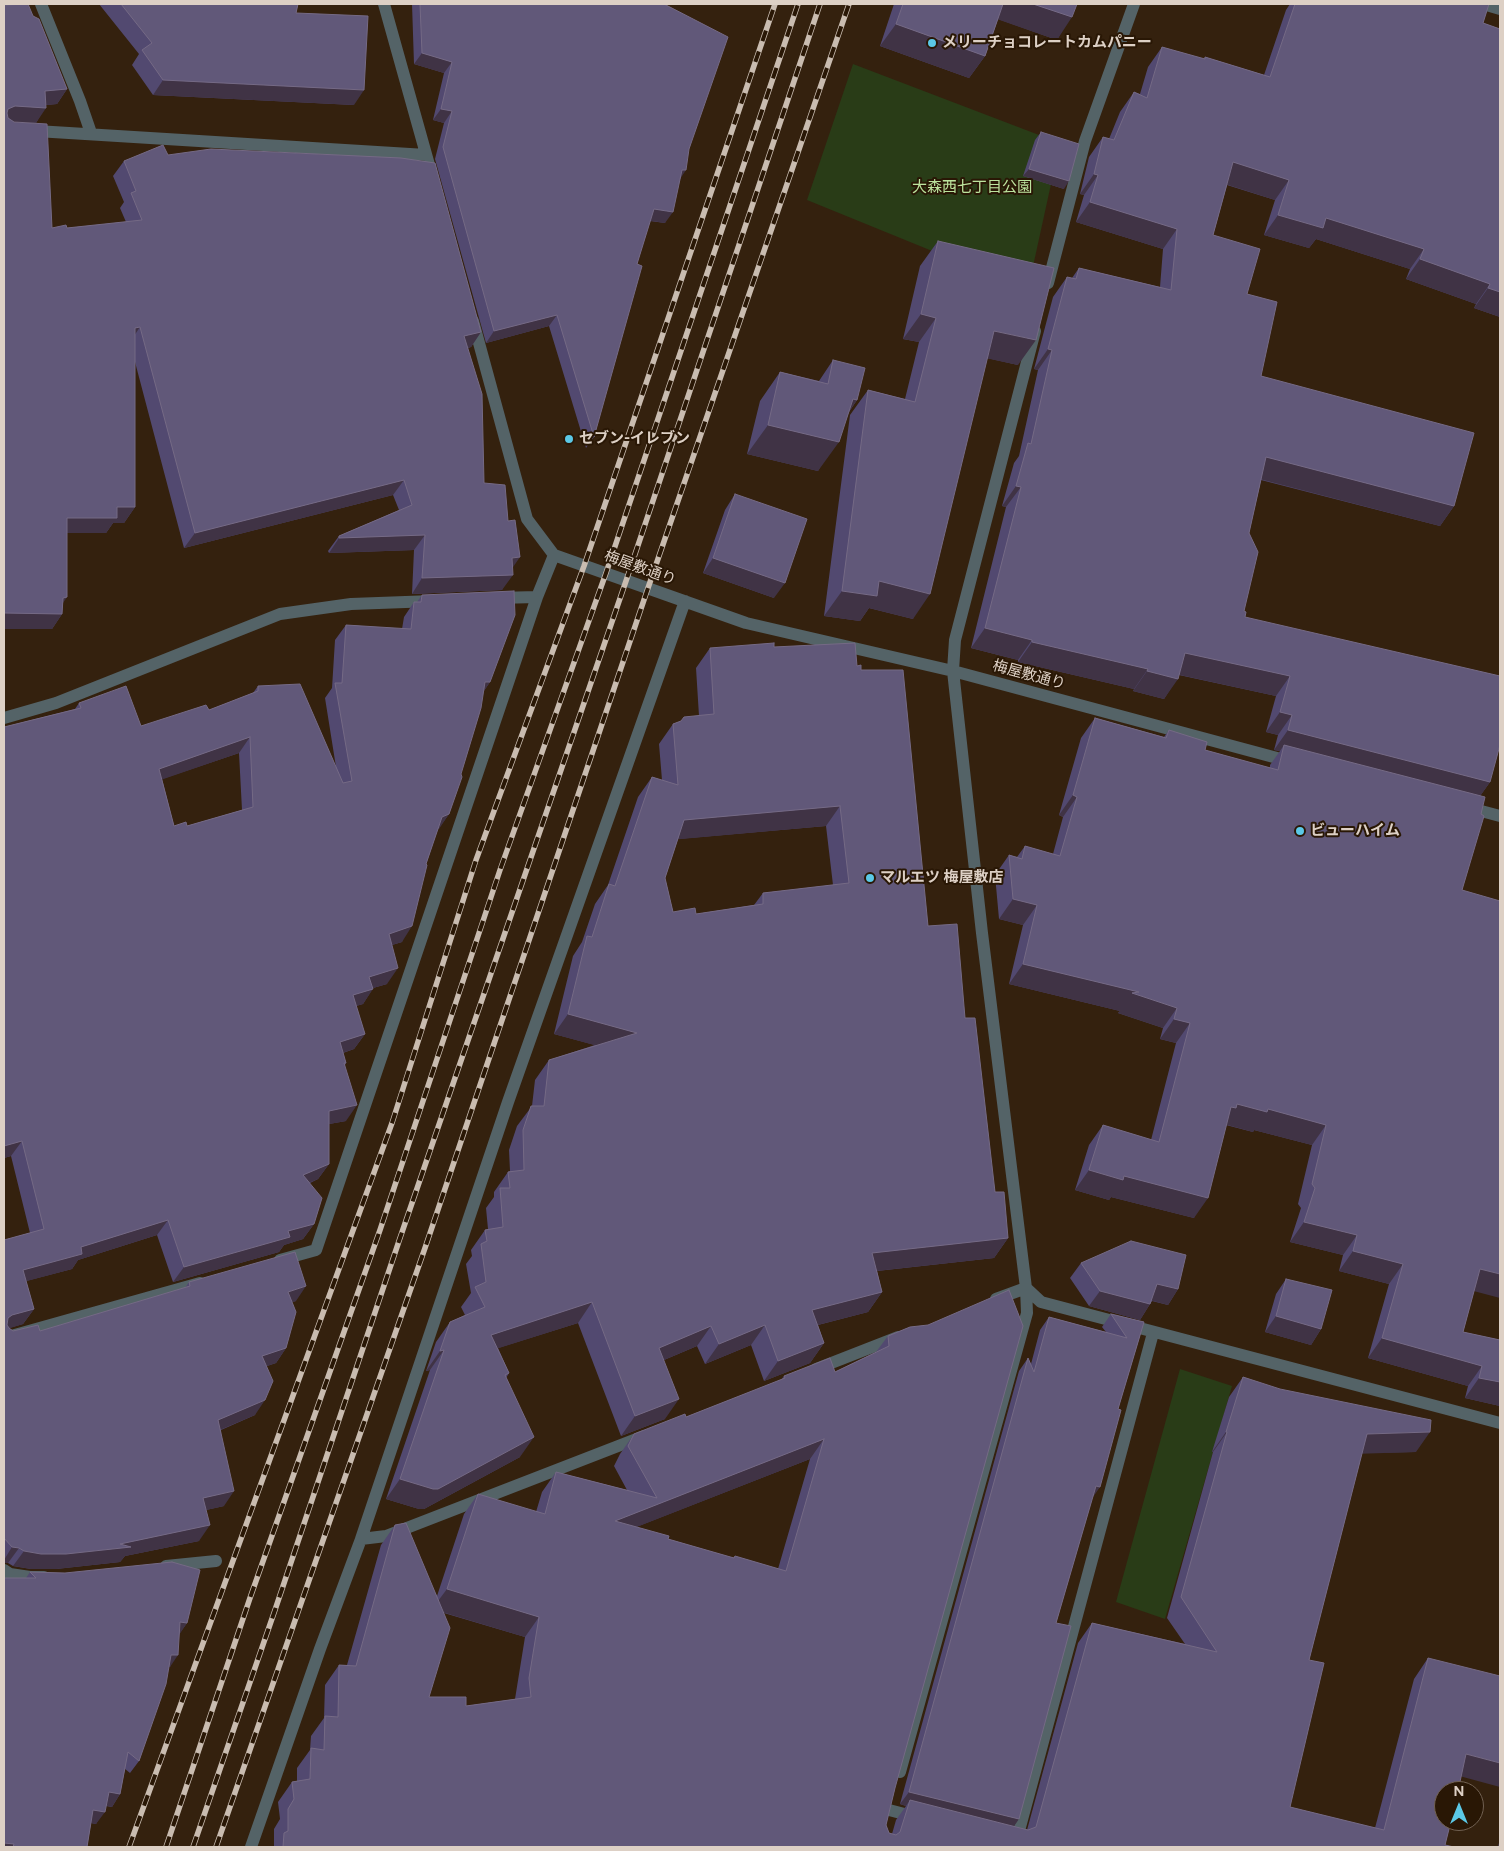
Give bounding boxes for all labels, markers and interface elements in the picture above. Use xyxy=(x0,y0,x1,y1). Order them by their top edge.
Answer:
place label: メリーチョコレートカムパニー xyxy=(942,34,1152,52)
marker: メリーチョコレートカムパニー xyxy=(926,37,938,49)
park label: 大森西七丁目公園 xyxy=(912,179,1032,197)
place label: セブン-イレブン xyxy=(579,430,690,448)
marker: セブン-イレブン xyxy=(563,433,575,445)
street label: 梅屋敷通り xyxy=(602,547,678,589)
street label: 梅屋敷通り xyxy=(990,657,1068,693)
place label: ビューハイム xyxy=(1310,822,1400,840)
marker: ビューハイム xyxy=(1294,825,1306,837)
place label: マルエツ 梅屋敷店 xyxy=(880,869,1004,887)
marker: マルエツ 梅屋敷店 xyxy=(864,872,876,884)
north arrow xyxy=(1434,1781,1484,1831)
text: N xyxy=(1454,1783,1464,1800)

